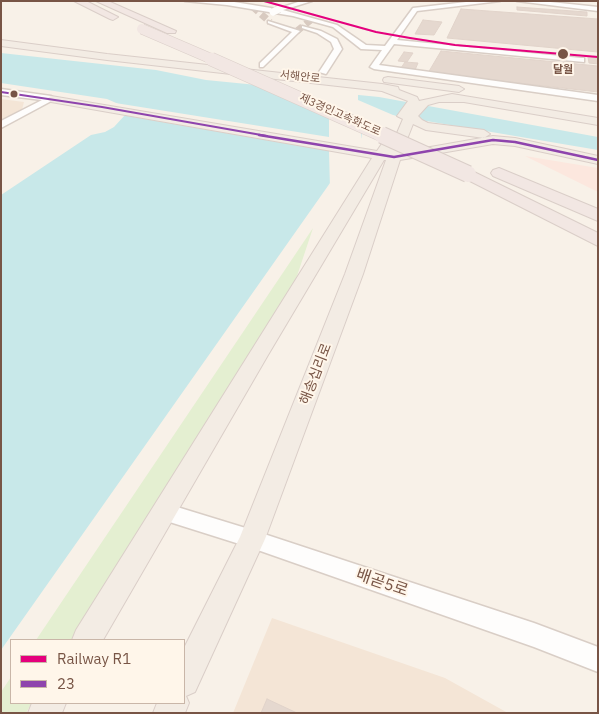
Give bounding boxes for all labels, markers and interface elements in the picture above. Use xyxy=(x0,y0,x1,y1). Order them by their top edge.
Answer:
marker: 달월 xyxy=(556,47,570,61)
place label: 달월 xyxy=(553,63,573,77)
street label: 서해안로 xyxy=(279,68,321,86)
unlabelled marker xyxy=(9,89,19,99)
street label: 제3경인고속화도로 xyxy=(297,91,383,139)
street label: 해송십리로 xyxy=(297,341,335,407)
street label: 배곧5로 xyxy=(353,565,411,601)
legend xyxy=(10,639,185,704)
text: Railway R1 xyxy=(57,649,131,668)
text: 23 xyxy=(57,674,75,693)

